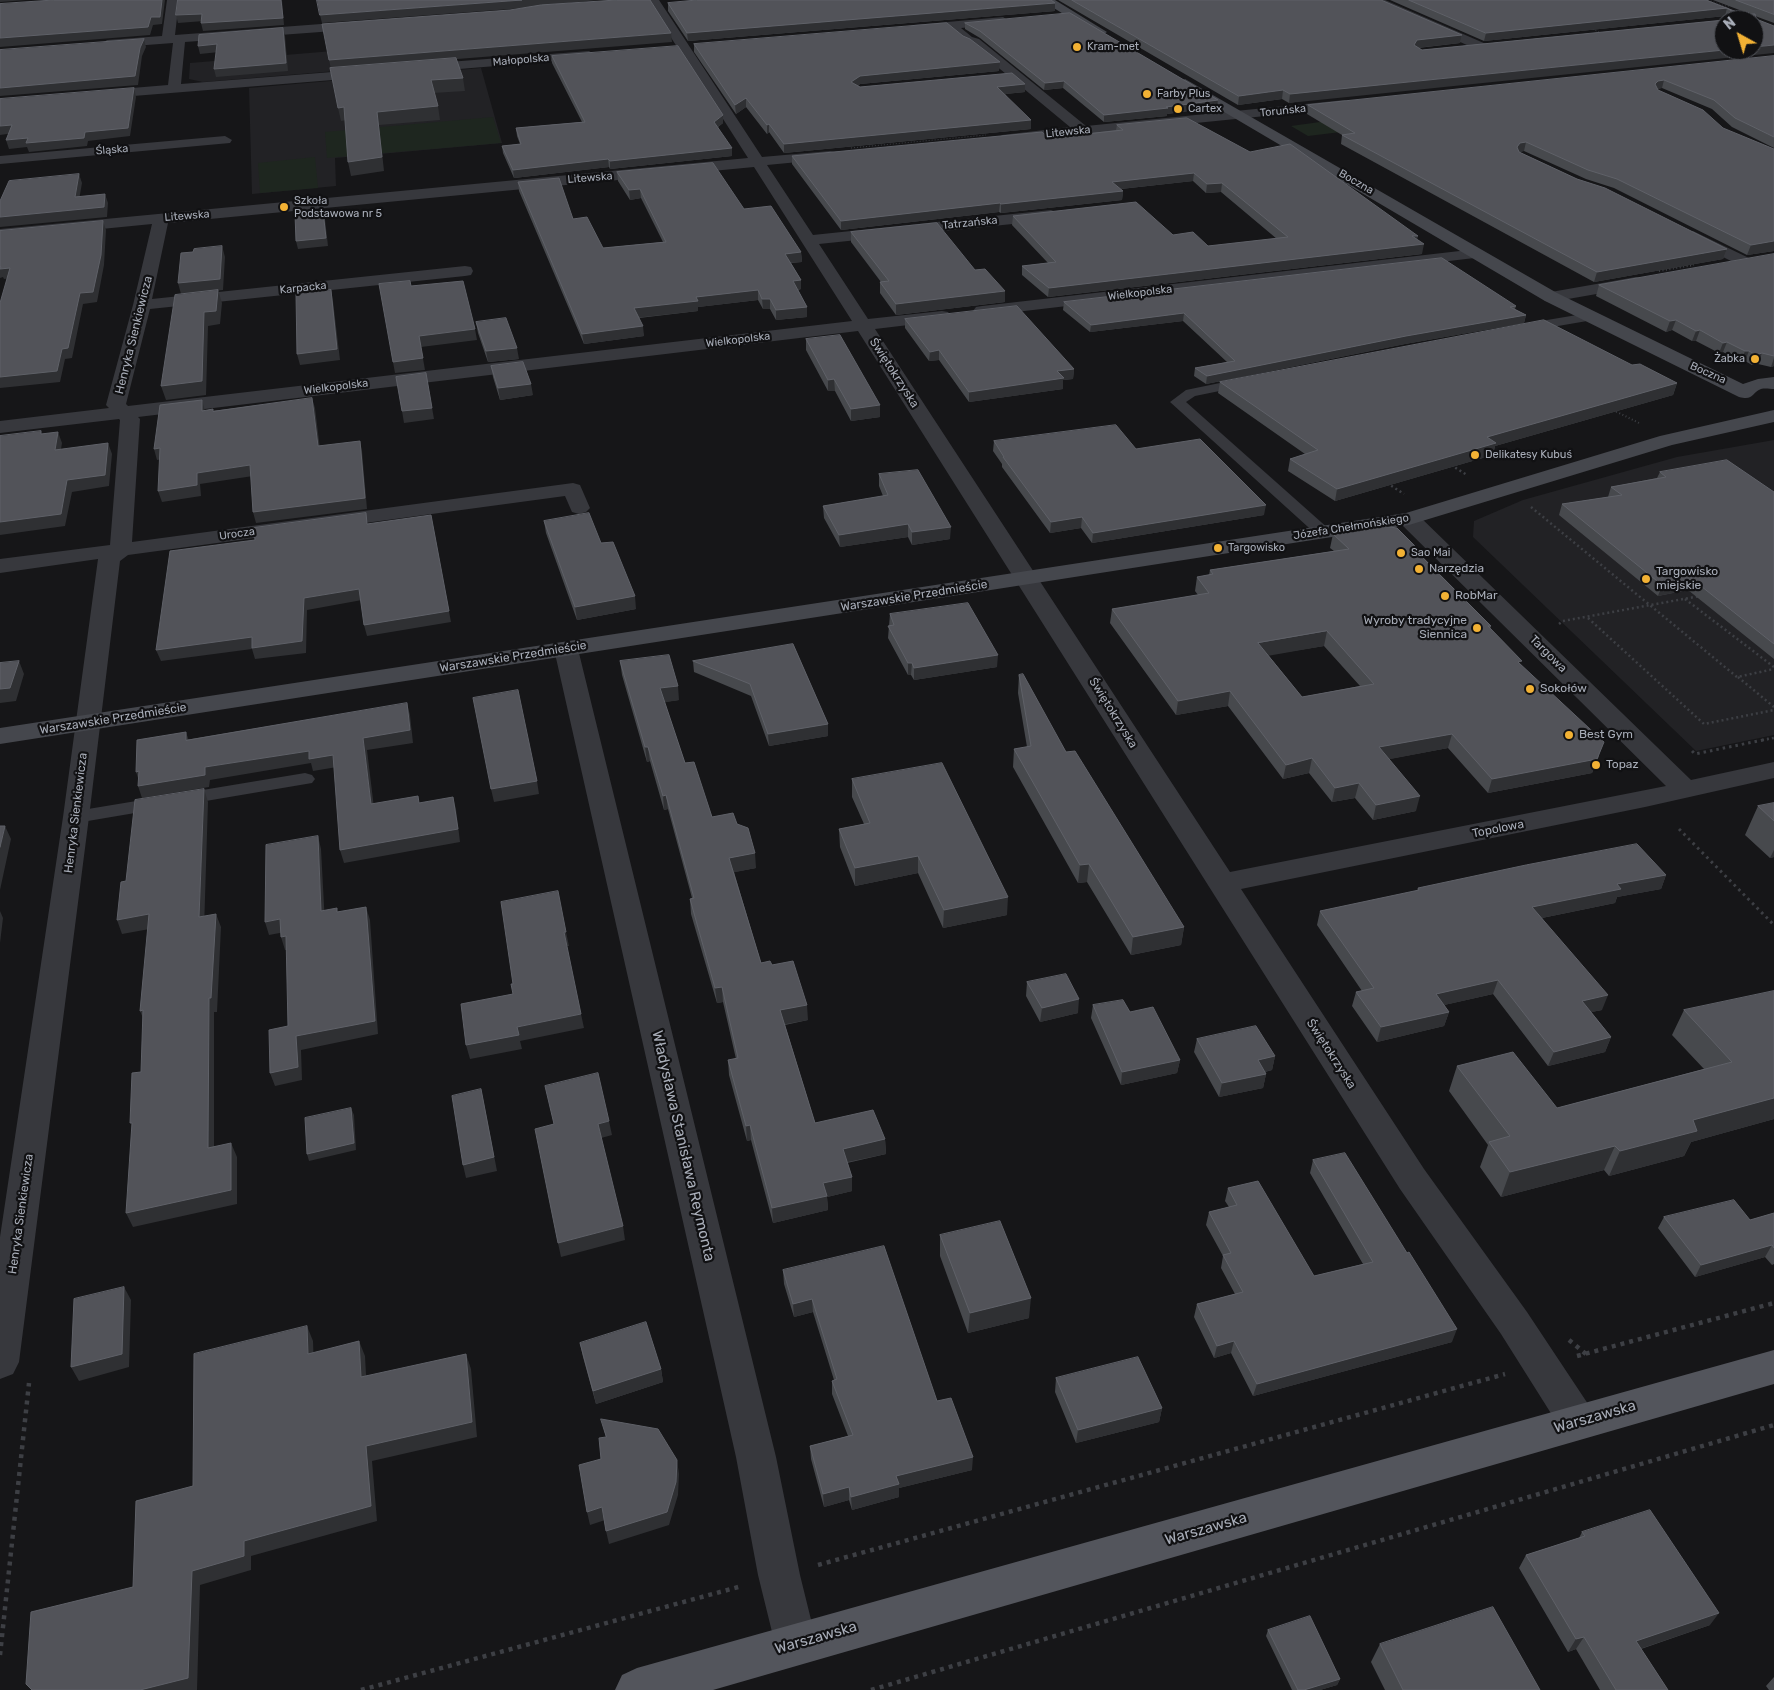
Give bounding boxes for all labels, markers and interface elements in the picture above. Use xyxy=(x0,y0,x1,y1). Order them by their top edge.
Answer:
north arrow xyxy=(1714,10,1764,60)
text: N xyxy=(1721,14,1739,34)
place label: Kram-met xyxy=(1087,40,1139,54)
marker: Kram-met xyxy=(1071,41,1083,53)
street label: Małopolska xyxy=(492,51,550,69)
place label: Farby Plus xyxy=(1157,87,1210,101)
marker: Farby Plus xyxy=(1141,88,1153,100)
place label: Cartex xyxy=(1188,102,1222,116)
street label: Toruńska xyxy=(1259,102,1307,120)
marker: Cartex xyxy=(1172,103,1184,115)
street label: Litewska xyxy=(1045,123,1091,141)
street label: Śląska xyxy=(95,142,129,158)
street label: Boczna xyxy=(1336,167,1376,197)
street label: Litewska xyxy=(567,169,613,187)
place label: Szkoła Podstawowa nr 5 xyxy=(294,194,382,220)
marker: Szkoła Podstawowa nr 5 xyxy=(278,201,290,213)
street label: Litewska xyxy=(164,207,210,225)
street label: Tatrzańska xyxy=(942,214,998,232)
street label: Henryka Sienkiewicza xyxy=(112,274,156,396)
street label: Karpacka xyxy=(279,279,327,297)
street label: Wielkopolska xyxy=(1107,282,1173,304)
street label: Wielkopolska xyxy=(705,329,771,351)
street label: Świętokrzyska xyxy=(866,335,922,411)
place label: Żabka xyxy=(1714,352,1745,366)
marker: Żabka xyxy=(1749,353,1761,365)
street label: Boczna xyxy=(1688,359,1728,387)
street label: Wielkopolska xyxy=(303,376,369,398)
place label: Delikatesy Kubuś xyxy=(1485,448,1572,462)
marker: Delikatesy Kubuś xyxy=(1469,449,1481,461)
street label: Józefa Chełmońskiego xyxy=(1292,511,1410,543)
street label: Urocza xyxy=(218,525,256,543)
place label: Targowisko xyxy=(1228,541,1285,555)
marker: Targowisko xyxy=(1212,542,1224,554)
place label: Sao Mai xyxy=(1411,546,1450,560)
marker: Sao Mai xyxy=(1395,547,1407,559)
place label: Narzędzia xyxy=(1429,562,1484,576)
marker: Narzędzia xyxy=(1413,563,1425,575)
place label: Targowisko miejskie xyxy=(1656,565,1718,593)
marker: Targowisko miejskie xyxy=(1640,573,1652,585)
street label: Warszawskie Przedmieście xyxy=(840,577,988,615)
place label: RobMar xyxy=(1455,589,1498,603)
marker: RobMar xyxy=(1439,590,1451,602)
place label: Wyroby tradycyjne Siennica xyxy=(1364,614,1467,642)
marker: Wyroby tradycyjne Siennica xyxy=(1471,622,1483,634)
street label: Targowa xyxy=(1526,632,1570,676)
street label: Warszawskie Przedmieście xyxy=(439,638,587,676)
street label: Świętokrzyska xyxy=(1086,675,1140,751)
place label: Sokołów xyxy=(1540,682,1587,696)
marker: Sokołów xyxy=(1524,683,1536,695)
street label: Warszawskie Przedmieście xyxy=(39,700,187,738)
place label: Best Gym xyxy=(1579,728,1633,742)
marker: Best Gym xyxy=(1563,729,1575,741)
street label: Henryka Sienkiewicza xyxy=(61,752,91,874)
place label: Topaz xyxy=(1606,758,1639,772)
marker: Topaz xyxy=(1590,759,1602,771)
street label: Topolowa xyxy=(1471,817,1525,841)
street label: Świętokrzyska xyxy=(1303,1016,1359,1092)
street label: Władysława Stanisława Reymonta xyxy=(648,1029,718,1263)
street label: Henryka Sienkiewicza xyxy=(5,1153,37,1275)
street label: Warszawska xyxy=(1552,1397,1638,1437)
street label: Warszawska xyxy=(1163,1509,1249,1549)
street label: Warszawska xyxy=(773,1618,859,1658)

